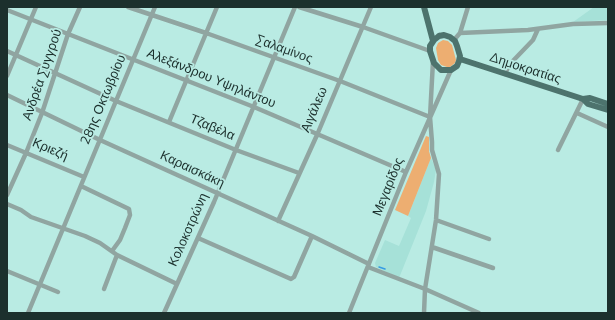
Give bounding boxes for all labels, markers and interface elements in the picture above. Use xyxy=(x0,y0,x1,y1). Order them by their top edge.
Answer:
street label: Ανδρέα Συγγρού xyxy=(20,27,66,123)
street label: Σαλαμίνος xyxy=(253,33,315,67)
street label: Αλεξάνδρου Υψηλάντου xyxy=(144,46,278,112)
street label: Δημοκρατίας xyxy=(487,50,563,88)
street label: 28ης Οκτωβρίου xyxy=(78,53,130,147)
street label: Αιγάλεω xyxy=(298,85,332,135)
street label: Τζαβέλα xyxy=(187,112,237,144)
street label: Κριεζή xyxy=(30,135,70,165)
street label: Καραισκάκη xyxy=(157,148,227,192)
street label: Μεγαρίδος xyxy=(370,155,408,219)
street label: Κολοκοτρώνη xyxy=(166,191,212,269)

